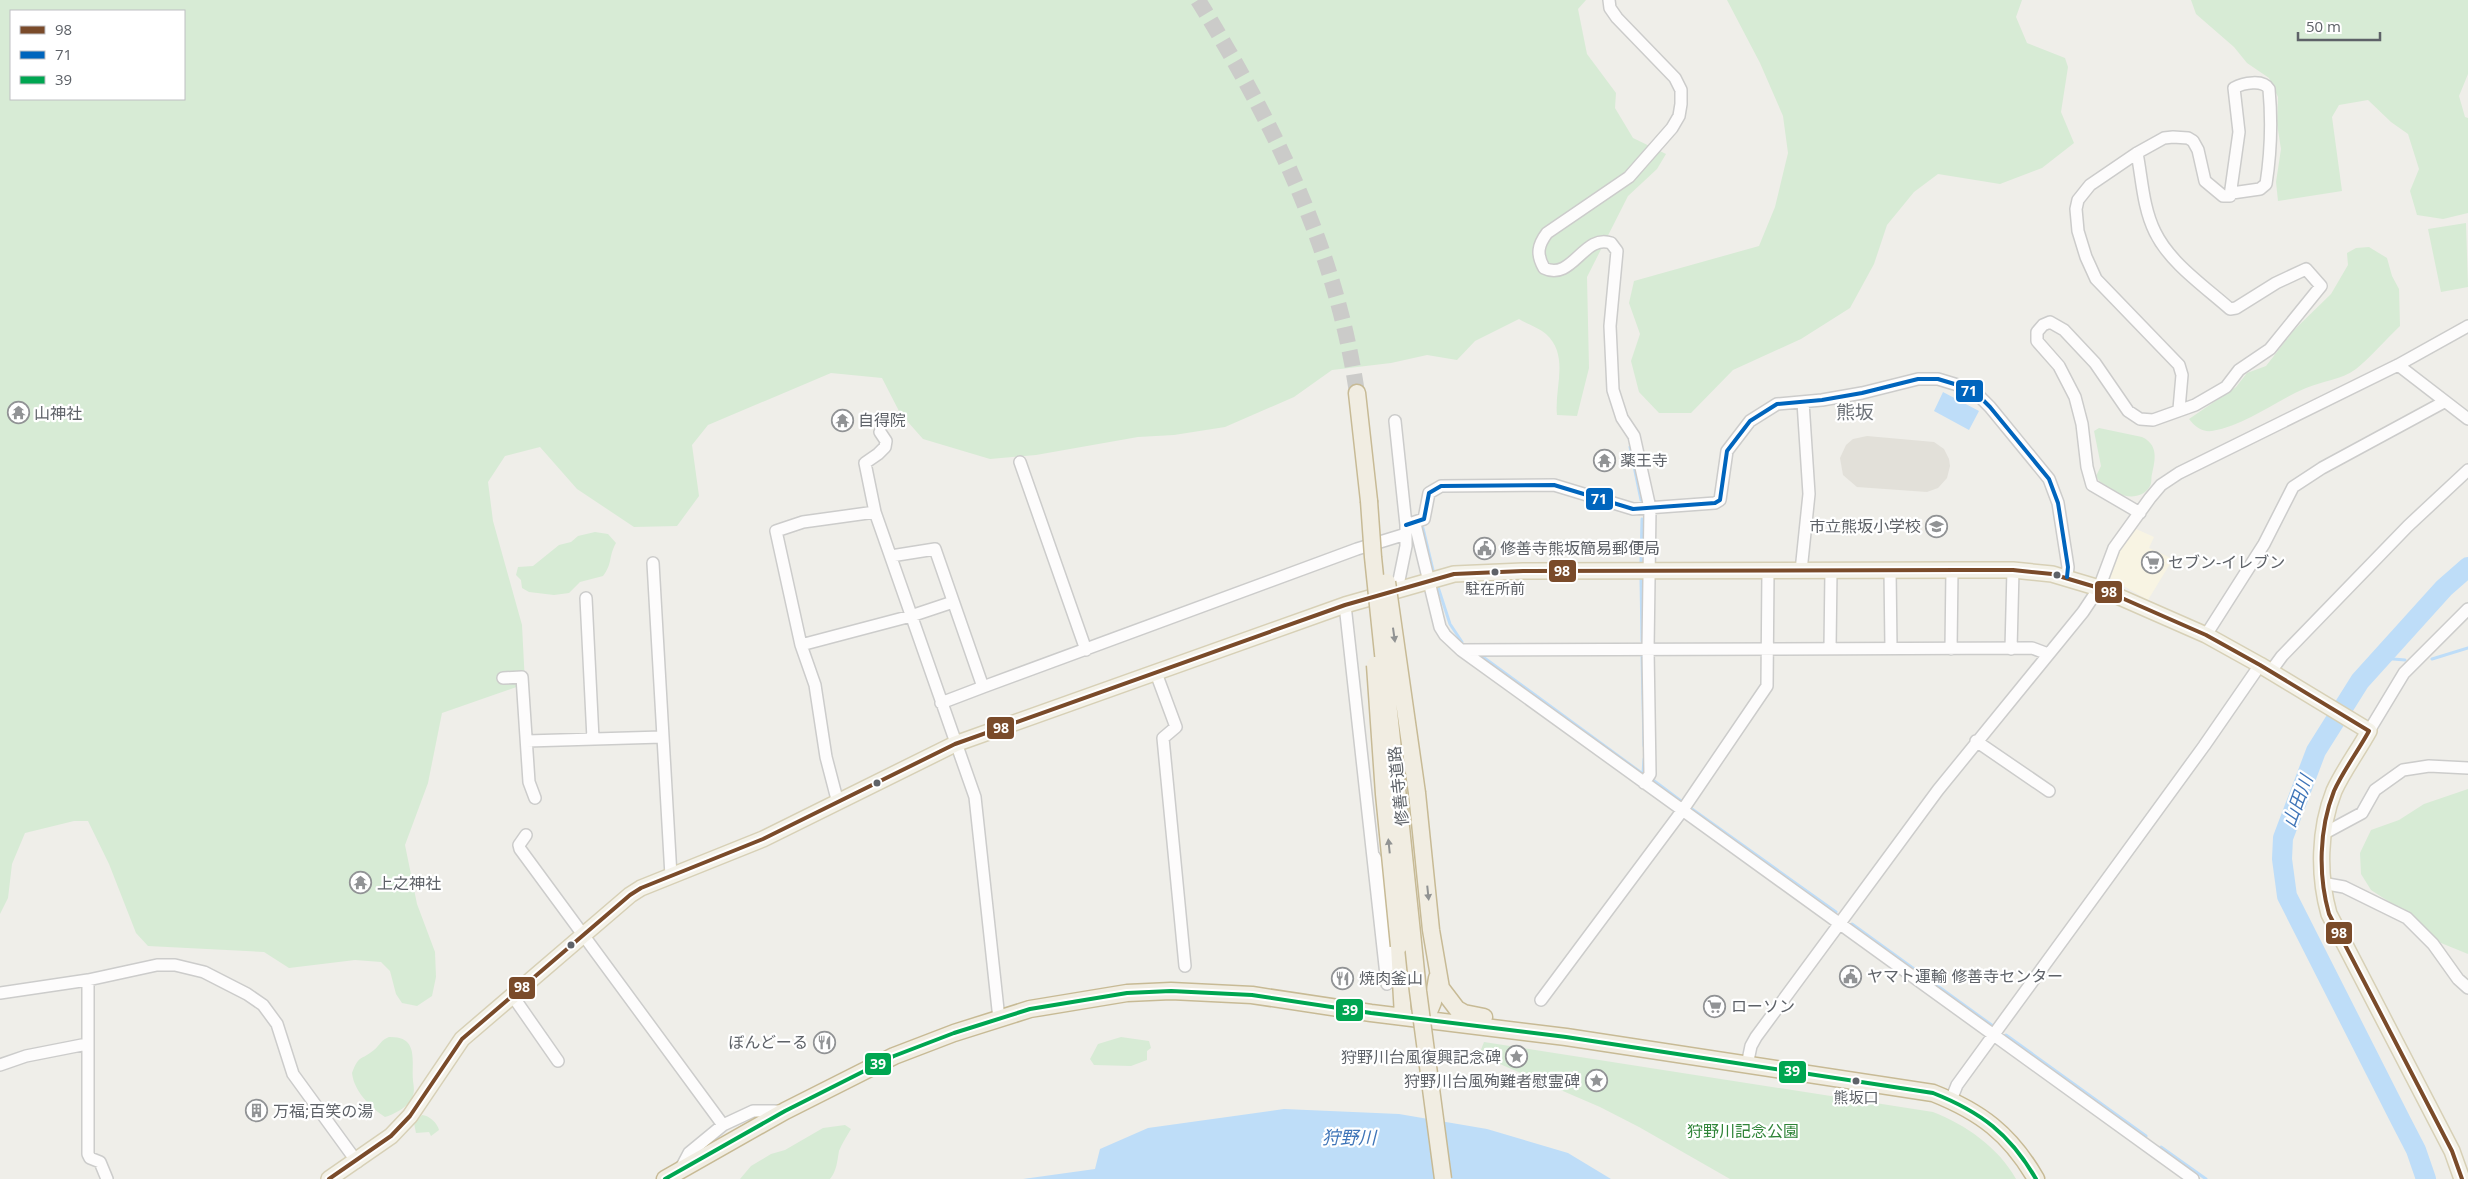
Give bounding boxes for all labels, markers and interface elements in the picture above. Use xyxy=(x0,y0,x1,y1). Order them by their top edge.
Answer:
legend xyxy=(10,10,185,100)
scale bar xyxy=(2298,10,2380,42)
text: 50 m xyxy=(2306,16,2341,36)
text: 98 xyxy=(55,19,72,39)
text: 71 xyxy=(55,44,72,64)
text: 39 xyxy=(55,69,72,89)
line badge: 71 xyxy=(1955,379,1984,403)
text: 71 xyxy=(1961,381,1977,400)
district label: 熊坂 xyxy=(1836,399,1874,425)
temple icon: 山神社 xyxy=(6,401,30,425)
place label: 山神社 xyxy=(34,402,82,424)
temple icon: 自得院 xyxy=(830,408,854,432)
place label: 自得院 xyxy=(858,409,906,431)
temple icon: 薬王寺 xyxy=(1592,448,1616,472)
place label: 薬王寺 xyxy=(1620,449,1668,471)
line badge: 71 xyxy=(1585,487,1614,511)
text: 71 xyxy=(1591,489,1607,508)
school or university icon: 市立熊坂小学校 xyxy=(1925,514,1949,538)
place label: 市立熊坂小学校 xyxy=(1809,515,1921,537)
public building icon: 修善寺熊坂簡易郵便局 xyxy=(1472,536,1496,560)
place label: 修善寺熊坂簡易郵便局 xyxy=(1500,537,1660,559)
supermarket icon: セブン-イレブン xyxy=(2140,550,2164,574)
place label: セブン-イレブン xyxy=(2168,551,2285,573)
line badge: 98 xyxy=(1548,559,1577,583)
text: 98 xyxy=(1554,561,1570,580)
marker: 駐在所前 xyxy=(1490,567,1500,577)
unlabelled marker xyxy=(2052,570,2062,580)
place label: 駐在所前 xyxy=(1465,578,1525,598)
line badge: 98 xyxy=(2094,580,2123,604)
text: 98 xyxy=(2101,582,2117,601)
one-way arrow xyxy=(1390,627,1398,643)
line badge: 98 xyxy=(986,716,1015,740)
text: 98 xyxy=(993,718,1009,737)
street label: 修善寺道路 xyxy=(1383,745,1413,827)
water label: 山田川 xyxy=(2276,770,2318,830)
unlabelled marker xyxy=(872,778,882,788)
one-way arrow xyxy=(1385,837,1393,853)
temple icon: 上之神社 xyxy=(349,871,373,895)
place label: 上之神社 xyxy=(377,872,441,894)
one-way arrow xyxy=(1424,886,1432,902)
line badge: 98 xyxy=(2325,921,2353,945)
text: 98 xyxy=(2331,923,2347,942)
unlabelled marker xyxy=(566,940,576,950)
public building icon: ヤマト運輸 修善寺センター xyxy=(1839,964,1863,988)
place label: ヤマト運輸 修善寺センター xyxy=(1867,965,2063,987)
restaurant icon: 焼肉釜山 xyxy=(1331,966,1355,990)
place label: 焼肉釜山 xyxy=(1359,967,1423,989)
line badge: 98 xyxy=(508,976,536,1000)
text: 98 xyxy=(514,977,530,996)
supermarket icon: ローソン xyxy=(1703,994,1727,1018)
place label: ローソン xyxy=(1731,995,1795,1017)
line badge: 39 xyxy=(1335,998,1364,1022)
text: 39 xyxy=(1342,1000,1358,1019)
restaurant icon: ぼんどーる xyxy=(812,1030,836,1054)
place label: ぼんどーる xyxy=(728,1031,808,1053)
place icon: 狩野川台風復興記念碑 xyxy=(1505,1045,1529,1069)
place label: 狩野川台風復興記念碑 xyxy=(1341,1046,1501,1068)
line badge: 39 xyxy=(864,1052,892,1076)
text: 39 xyxy=(870,1054,886,1073)
line badge: 39 xyxy=(1778,1060,1807,1084)
text: 39 xyxy=(1784,1061,1800,1080)
place icon: 狩野川台風殉難者慰霊碑 xyxy=(1584,1069,1608,1093)
place label: 狩野川台風殉難者慰霊碑 xyxy=(1404,1070,1580,1092)
marker: 熊坂口 xyxy=(1851,1076,1861,1086)
place label: 熊坂口 xyxy=(1833,1087,1879,1107)
building icon: 万福;百笑の湯 xyxy=(245,1099,269,1123)
place label: 万福;百笑の湯 xyxy=(273,1100,373,1122)
park label: 狩野川記念公園 xyxy=(1687,1120,1799,1142)
water label: 狩野川 xyxy=(1322,1125,1378,1149)

